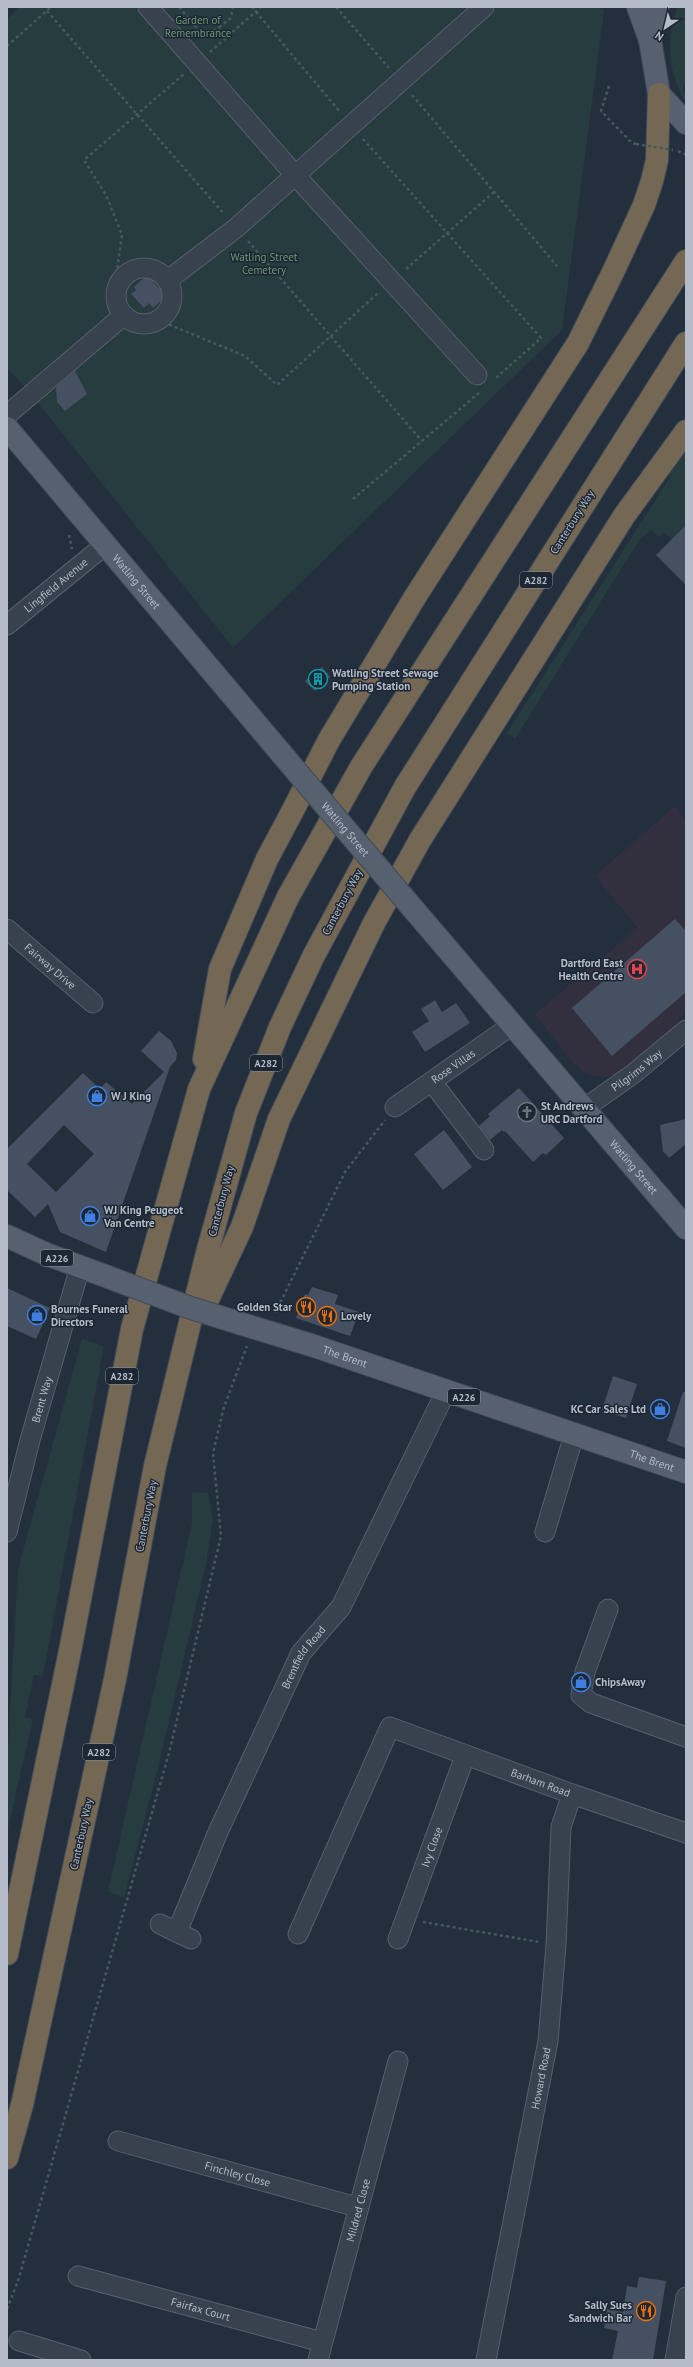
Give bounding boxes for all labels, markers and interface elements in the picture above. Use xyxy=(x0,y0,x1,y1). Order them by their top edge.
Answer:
north arrow xyxy=(645,8,685,48)
park label: Garden of Remembrance xyxy=(165,13,232,40)
text: N xyxy=(652,28,666,44)
park label: Watling Street Cemetery xyxy=(231,250,298,277)
street label: Canterbury Way xyxy=(547,487,598,557)
street label: Watling Street xyxy=(110,552,164,612)
street label: Lingfield Avenue xyxy=(21,555,91,615)
road number: A282 xyxy=(520,572,552,588)
place label: Watling Street Sewage Pumping Station xyxy=(332,666,439,693)
building icon: Watling Street Sewage Pumping Station xyxy=(307,668,329,690)
street label: Watling Street xyxy=(318,799,373,859)
street label: Canterbury Way xyxy=(319,866,366,937)
street label: Fairway Drive xyxy=(21,940,79,993)
place label: Dartford East Health Centre xyxy=(558,956,623,983)
hospital icon: Dartford East Health Centre xyxy=(626,958,648,980)
street label: Pilgrims Way xyxy=(608,1045,665,1094)
street label: Rose Villas xyxy=(428,1046,478,1086)
road number: A282 xyxy=(250,1055,282,1071)
shop icon: W J King xyxy=(86,1085,108,1107)
place label: W J King xyxy=(111,1089,151,1103)
place label: St Andrews URC Dartford xyxy=(541,1099,602,1126)
church icon: St Andrews URC Dartford xyxy=(516,1101,538,1123)
street label: Watling Street xyxy=(607,1137,661,1197)
street label: Canterbury Way xyxy=(205,1163,237,1238)
place label: WJ King Peugeot Van Centre xyxy=(103,1203,183,1230)
shop icon: WJ King Peugeot Van Centre xyxy=(79,1205,101,1227)
road number: A226 xyxy=(41,1250,73,1266)
restaurant icon: Golden Star xyxy=(295,1296,317,1318)
place label: Golden Star xyxy=(237,1300,292,1314)
place label: Bournes Funeral Directors xyxy=(51,1302,129,1329)
shop icon: Bournes Funeral Directors xyxy=(26,1304,48,1326)
restaurant icon: Lovely xyxy=(316,1305,338,1327)
place label: Lovely xyxy=(341,1309,372,1323)
street label: The Brent xyxy=(321,1342,369,1371)
road number: A282 xyxy=(106,1368,138,1384)
street label: Brent Way xyxy=(28,1374,55,1424)
road number: A226 xyxy=(448,1389,480,1405)
shop icon: KC Car Sales Ltd xyxy=(649,1398,671,1420)
place label: KC Car Sales Ltd xyxy=(571,1402,646,1416)
street label: The Brent xyxy=(628,1446,676,1475)
street label: Canterbury Way xyxy=(132,1478,160,1553)
street label: Brentfield Road xyxy=(278,1623,329,1691)
shop icon: ChipsAway xyxy=(570,1671,592,1693)
place label: ChipsAway xyxy=(595,1675,646,1689)
road number: A282 xyxy=(83,1744,115,1760)
street label: Barham Road xyxy=(509,1765,572,1800)
street label: Canterbury Way xyxy=(67,1796,96,1871)
street label: Ivy Close xyxy=(418,1825,446,1869)
street label: Howard Road xyxy=(528,2046,554,2110)
street label: Finchley Close xyxy=(203,2158,272,2190)
street label: Mildred Close xyxy=(343,2177,373,2243)
street label: Fairfax Court xyxy=(169,2294,232,2324)
place label: Sally Sues Sandwich Bar xyxy=(569,2298,632,2325)
restaurant icon: Sally Sues Sandwich Bar xyxy=(635,2300,657,2322)

